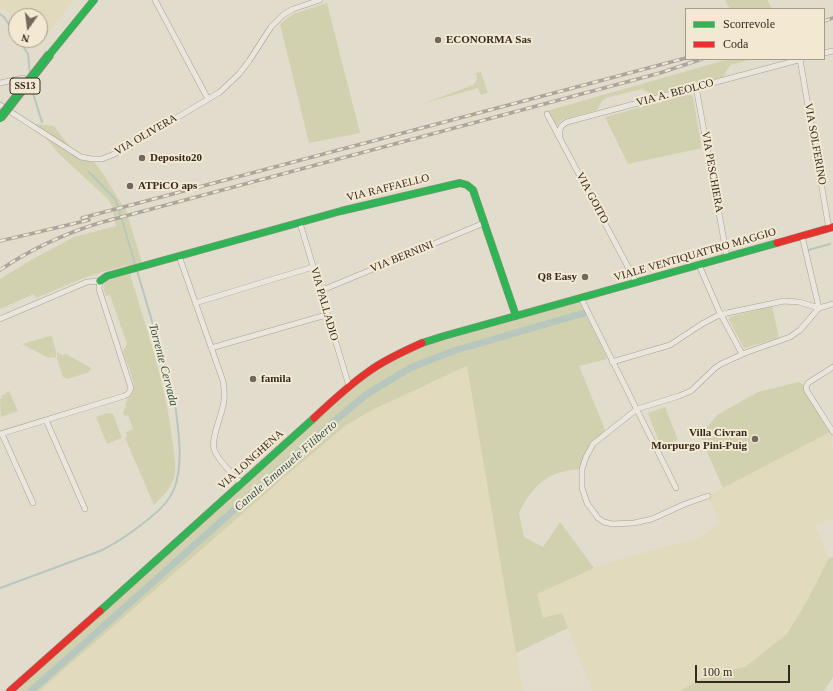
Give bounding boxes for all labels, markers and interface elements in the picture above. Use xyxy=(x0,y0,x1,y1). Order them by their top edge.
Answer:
north arrow xyxy=(8,8,48,48)
legend xyxy=(685,8,825,60)
text: Scorrevole xyxy=(723,17,775,31)
text: N xyxy=(20,32,31,45)
place label: ECONORMA Sas xyxy=(446,33,531,47)
marker: ECONORMA Sas xyxy=(433,35,443,45)
text: Coda xyxy=(723,37,748,51)
street label: VIA A. BEOLCO xyxy=(635,76,715,110)
road number: SS13 xyxy=(10,78,40,94)
street label: VIA SOLFERINO xyxy=(801,102,829,186)
street label: VIA OLIVERA xyxy=(112,112,180,158)
street label: VIA PESCHIERA xyxy=(698,130,726,214)
place label: Deposito20 xyxy=(150,151,202,165)
marker: Deposito20 xyxy=(137,153,147,163)
street label: VIA GOITO xyxy=(573,170,611,226)
street label: VIA RAFFAELLO xyxy=(345,171,431,205)
place label: ATPiCO aps xyxy=(138,179,197,193)
marker: ATPiCO aps xyxy=(125,181,135,191)
street label: VIALE VENTIQUATTRO MAGGIO xyxy=(612,225,778,285)
street label: VIA BERNINI xyxy=(369,238,435,276)
street label: VIA PALLADIO xyxy=(307,266,341,342)
place label: Q8 Easy xyxy=(538,270,577,284)
marker: Q8 Easy xyxy=(580,272,590,282)
water label: Torrente Cervada xyxy=(145,322,181,408)
place label: famila xyxy=(261,372,291,386)
marker: famila xyxy=(248,374,258,384)
water label: Canale Emanuele Filiberto xyxy=(232,417,340,515)
place label: Villa Civran Morpurgo Pini-Puig xyxy=(651,426,747,452)
street label: VIA LONGHENA xyxy=(216,427,286,493)
marker: Villa Civran Morpurgo Pini-Puig xyxy=(750,434,760,444)
scale bar xyxy=(697,657,792,683)
text: 100 m xyxy=(702,665,732,679)

